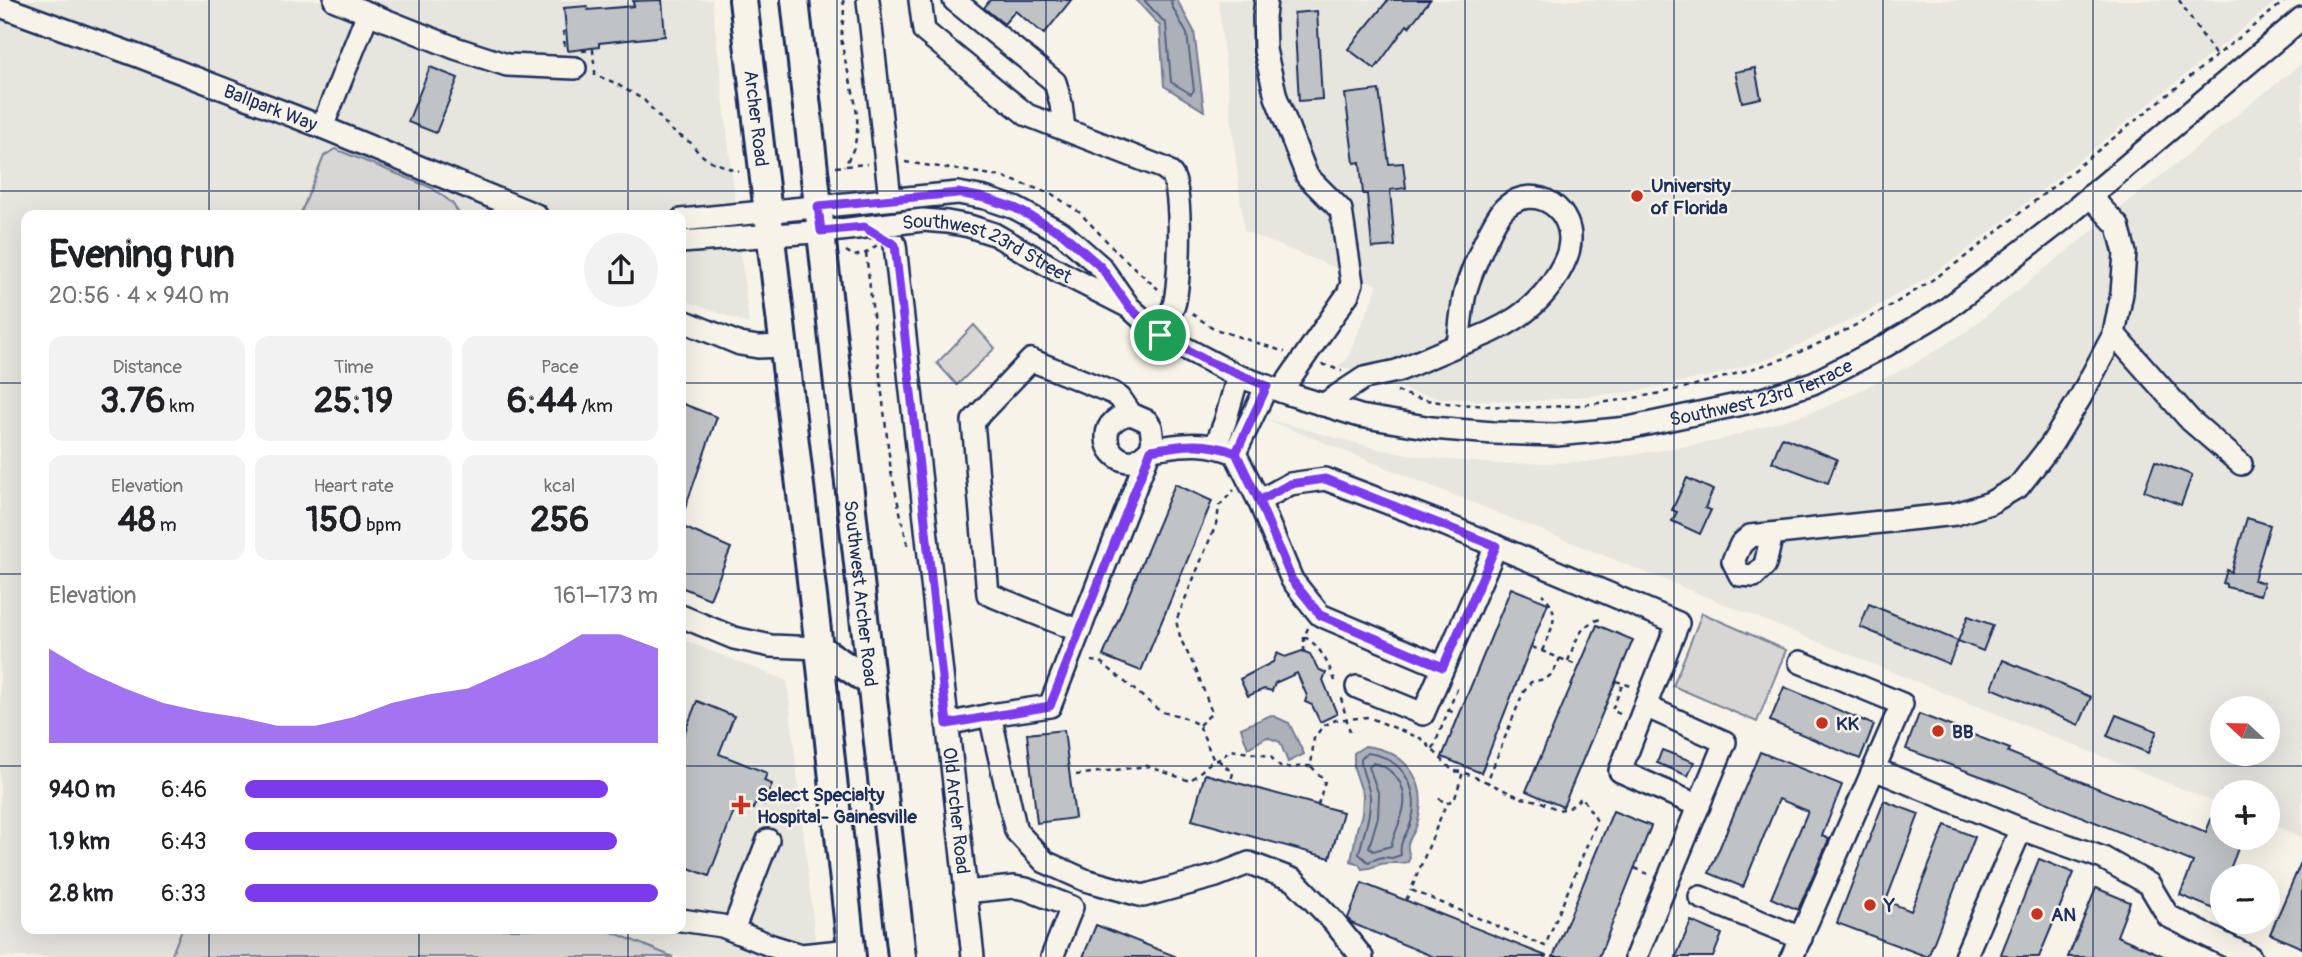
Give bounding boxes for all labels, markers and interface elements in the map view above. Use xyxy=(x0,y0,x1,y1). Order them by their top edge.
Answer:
street label: Archer Road xyxy=(738,69,773,168)
street label: Ballpark Way xyxy=(220,79,321,137)
place label: University of Florida xyxy=(1650,174,1732,220)
marker: University of Florida xyxy=(1629,188,1645,204)
street label: Southwest 23rd Street xyxy=(901,209,1076,289)
text: Evening run xyxy=(49,231,235,279)
button: share xyxy=(584,233,658,307)
text: 20:56 · 4 × 940 m xyxy=(49,281,229,310)
pin xyxy=(1130,305,1190,365)
icon: arrive xyxy=(1141,316,1179,354)
street label: Southwest 23rd Terrace xyxy=(1667,353,1857,432)
text: Distance xyxy=(112,355,182,379)
text: Time xyxy=(334,355,373,379)
text: Pace xyxy=(541,355,579,379)
text: 3.76 xyxy=(100,379,166,423)
text: 25:19 xyxy=(314,379,393,423)
text: 6:44 xyxy=(507,379,577,423)
text: km xyxy=(166,394,195,418)
text: /km xyxy=(577,394,613,418)
text: Elevation xyxy=(111,474,183,498)
text: Heart rate xyxy=(313,474,394,498)
text: kcal xyxy=(544,474,575,498)
text: 48 xyxy=(118,498,156,542)
text: 150 xyxy=(306,498,362,542)
text: 256 xyxy=(530,498,589,542)
street label: Southwest Archer Road xyxy=(838,499,883,688)
text: m xyxy=(156,513,177,537)
text: bpm xyxy=(362,513,401,537)
text: Elevation xyxy=(49,581,137,610)
text: 161–173 m xyxy=(554,581,658,610)
north arrow xyxy=(2210,696,2280,766)
map controls xyxy=(2210,696,2280,934)
place label: KK xyxy=(1836,712,1859,736)
marker: KK xyxy=(1814,715,1830,731)
place label: BB xyxy=(1952,720,1974,744)
marker: BB xyxy=(1930,723,1946,739)
street label: Old Archer Road xyxy=(937,746,975,875)
text: 940 m xyxy=(49,775,115,804)
text: 6:46 xyxy=(161,775,207,804)
button: + xyxy=(2210,780,2280,850)
place label: Select Specialty Hospital- Gainesville xyxy=(757,783,918,829)
marker: Select Specialty Hospital- Gainesville xyxy=(731,795,751,815)
text: 1.9 km xyxy=(49,827,110,856)
text: 6:43 xyxy=(161,827,207,856)
button: − xyxy=(2210,864,2280,934)
text: 2.8 km xyxy=(49,879,114,908)
text: 6:33 xyxy=(161,879,206,908)
place label: Y xyxy=(1883,894,1895,918)
marker: Y xyxy=(1862,897,1878,913)
place label: AN xyxy=(2051,903,2076,927)
marker: AN xyxy=(2029,906,2045,922)

